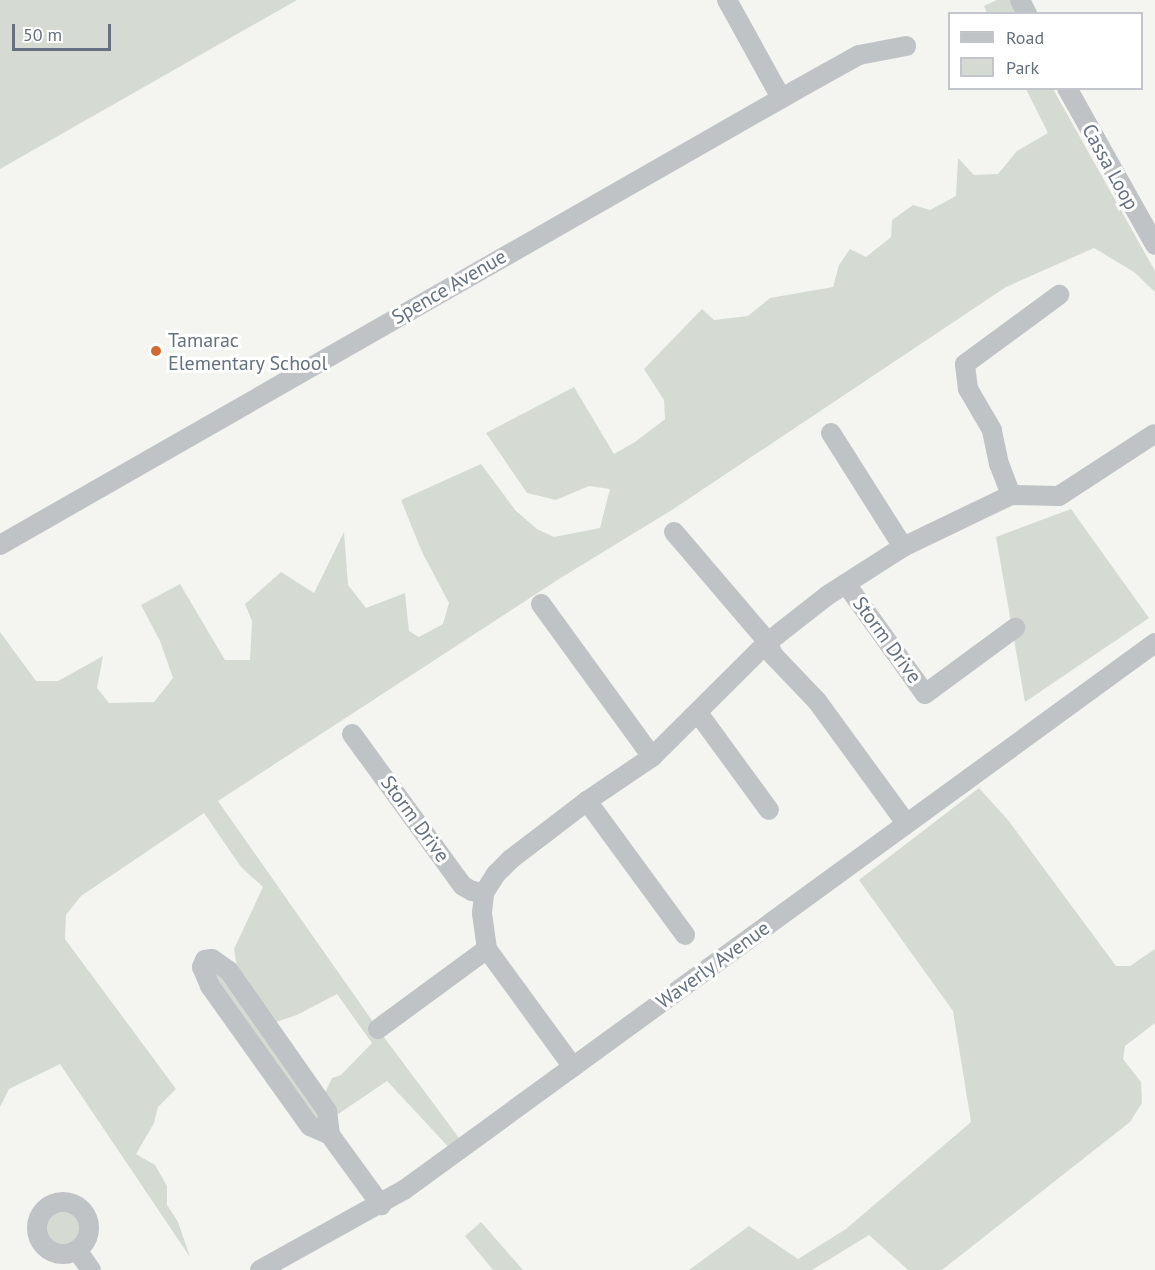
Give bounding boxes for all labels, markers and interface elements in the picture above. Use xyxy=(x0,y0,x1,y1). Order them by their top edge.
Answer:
scale bar xyxy=(15,12,114,50)
legend xyxy=(948,12,1143,90)
text: 50 m xyxy=(23,23,62,46)
text: Road xyxy=(1006,26,1044,49)
text: Park xyxy=(1006,56,1039,79)
street label: Cassa Loop xyxy=(1077,120,1143,214)
street label: Spence Avenue xyxy=(387,244,511,330)
place label: Tamarac Elementary School xyxy=(168,328,328,375)
marker: Tamarac Elementary School xyxy=(149,344,163,358)
street label: Storm Drive xyxy=(848,592,926,688)
street label: Storm Drive xyxy=(376,771,454,867)
street label: Waverly Avenue xyxy=(651,916,775,1014)

